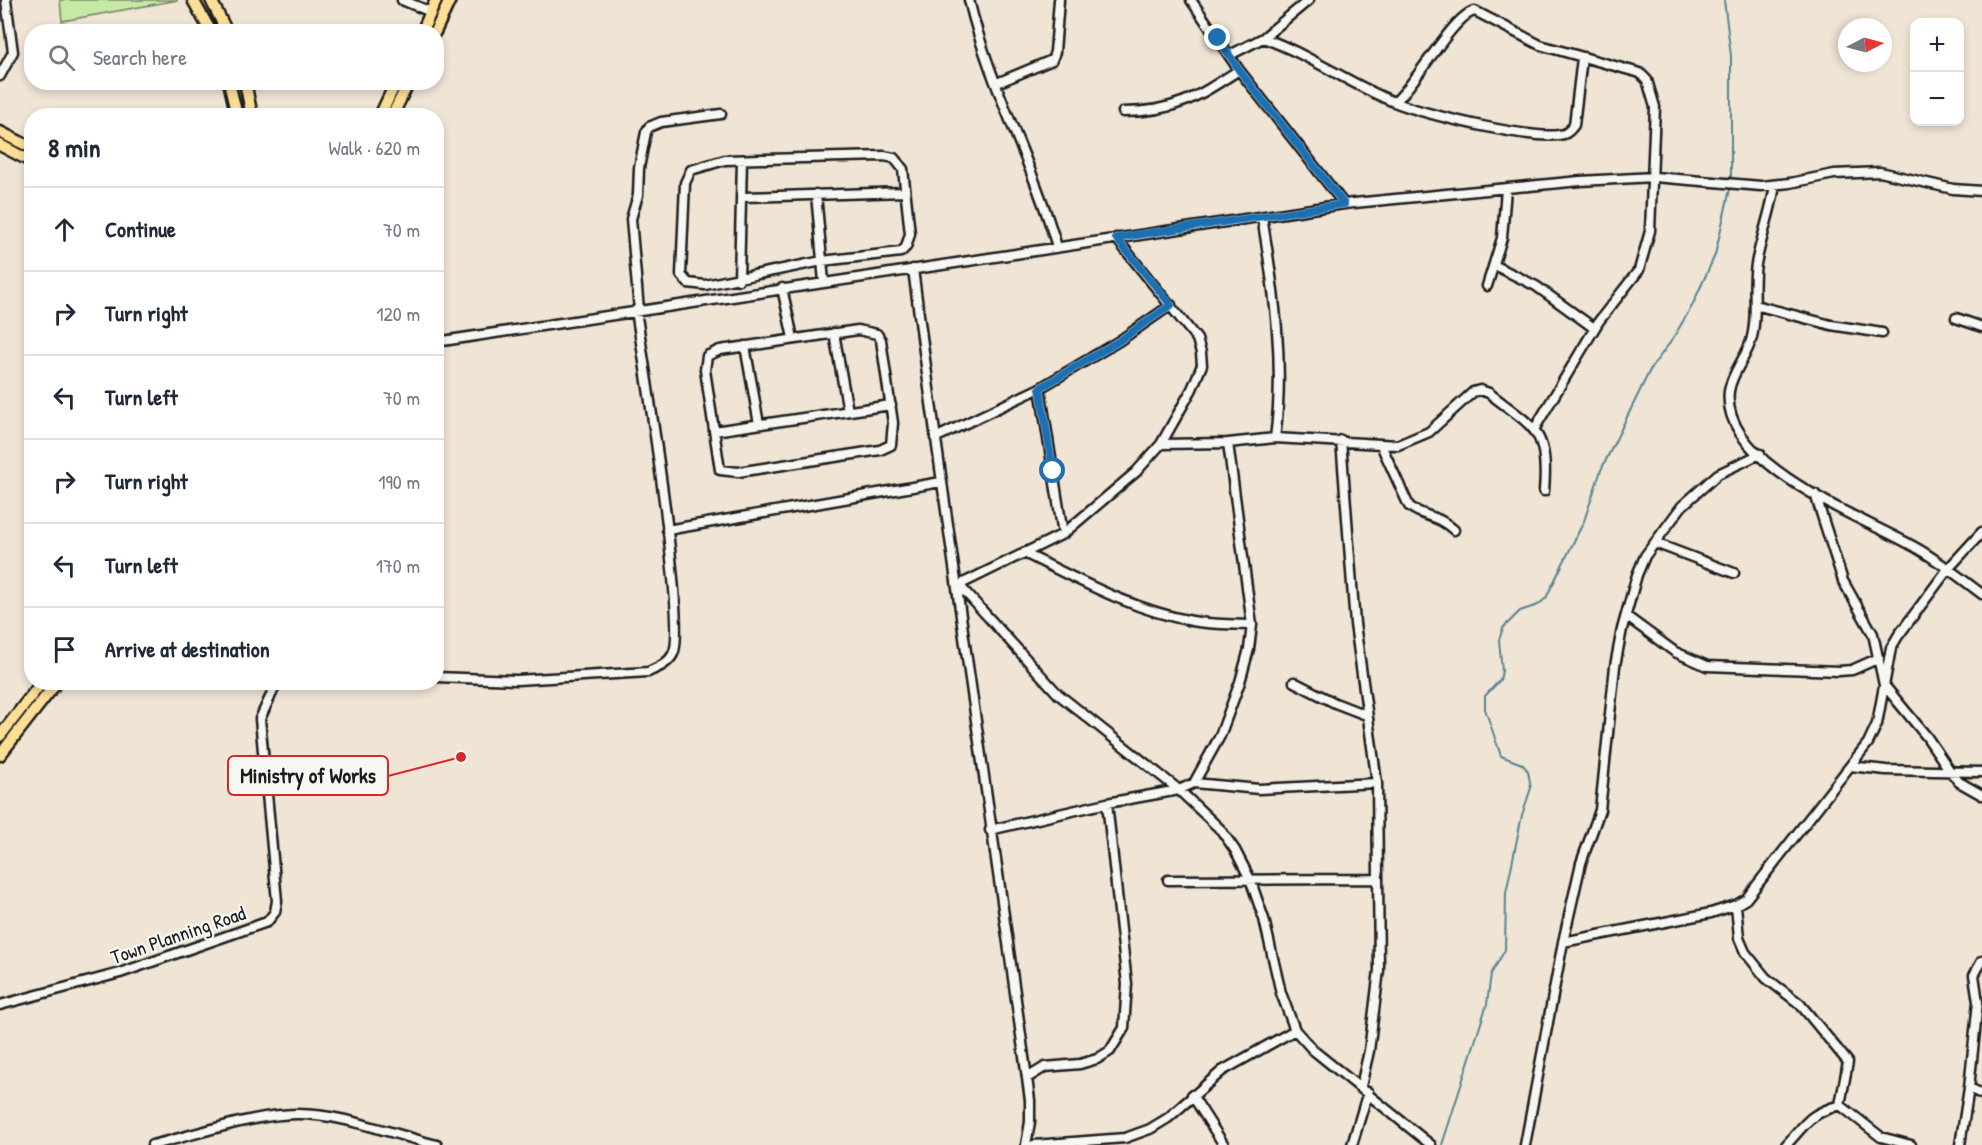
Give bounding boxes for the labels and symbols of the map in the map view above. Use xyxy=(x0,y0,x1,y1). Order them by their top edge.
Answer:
north arrow xyxy=(1838,18,1892,72)
route end xyxy=(1204,24,1230,50)
route start xyxy=(1039,457,1065,483)
callout: Ministry of Works xyxy=(228,756,388,795)
text: Ministry of Works xyxy=(240,761,376,791)
street label: Town Planning Road xyxy=(107,899,249,970)

